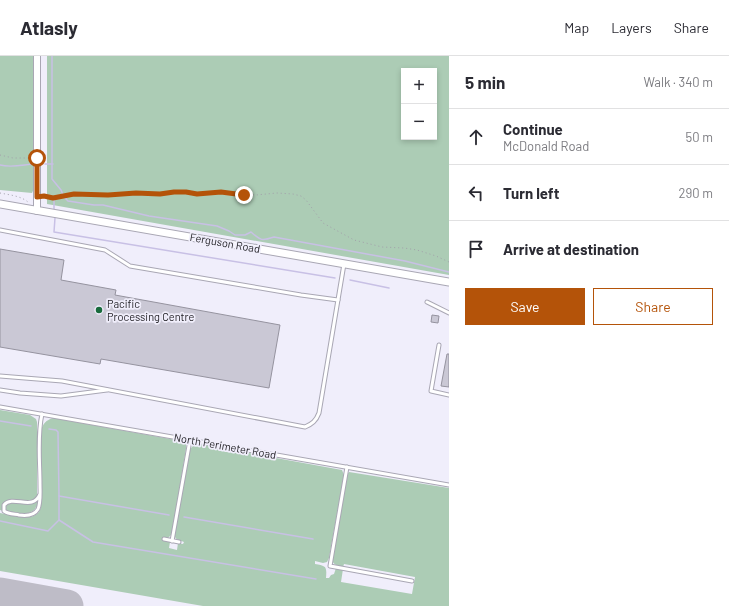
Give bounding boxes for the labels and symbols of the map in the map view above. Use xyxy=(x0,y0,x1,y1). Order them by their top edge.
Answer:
route start xyxy=(28,149,46,167)
route end xyxy=(235,186,253,204)
street label: Ferguson Road xyxy=(189,230,261,255)
place label: Pacific Processing Centre xyxy=(107,297,195,323)
marker: Pacific Processing Centre xyxy=(94,305,104,315)
street label: North Perimeter Road xyxy=(173,430,277,461)

